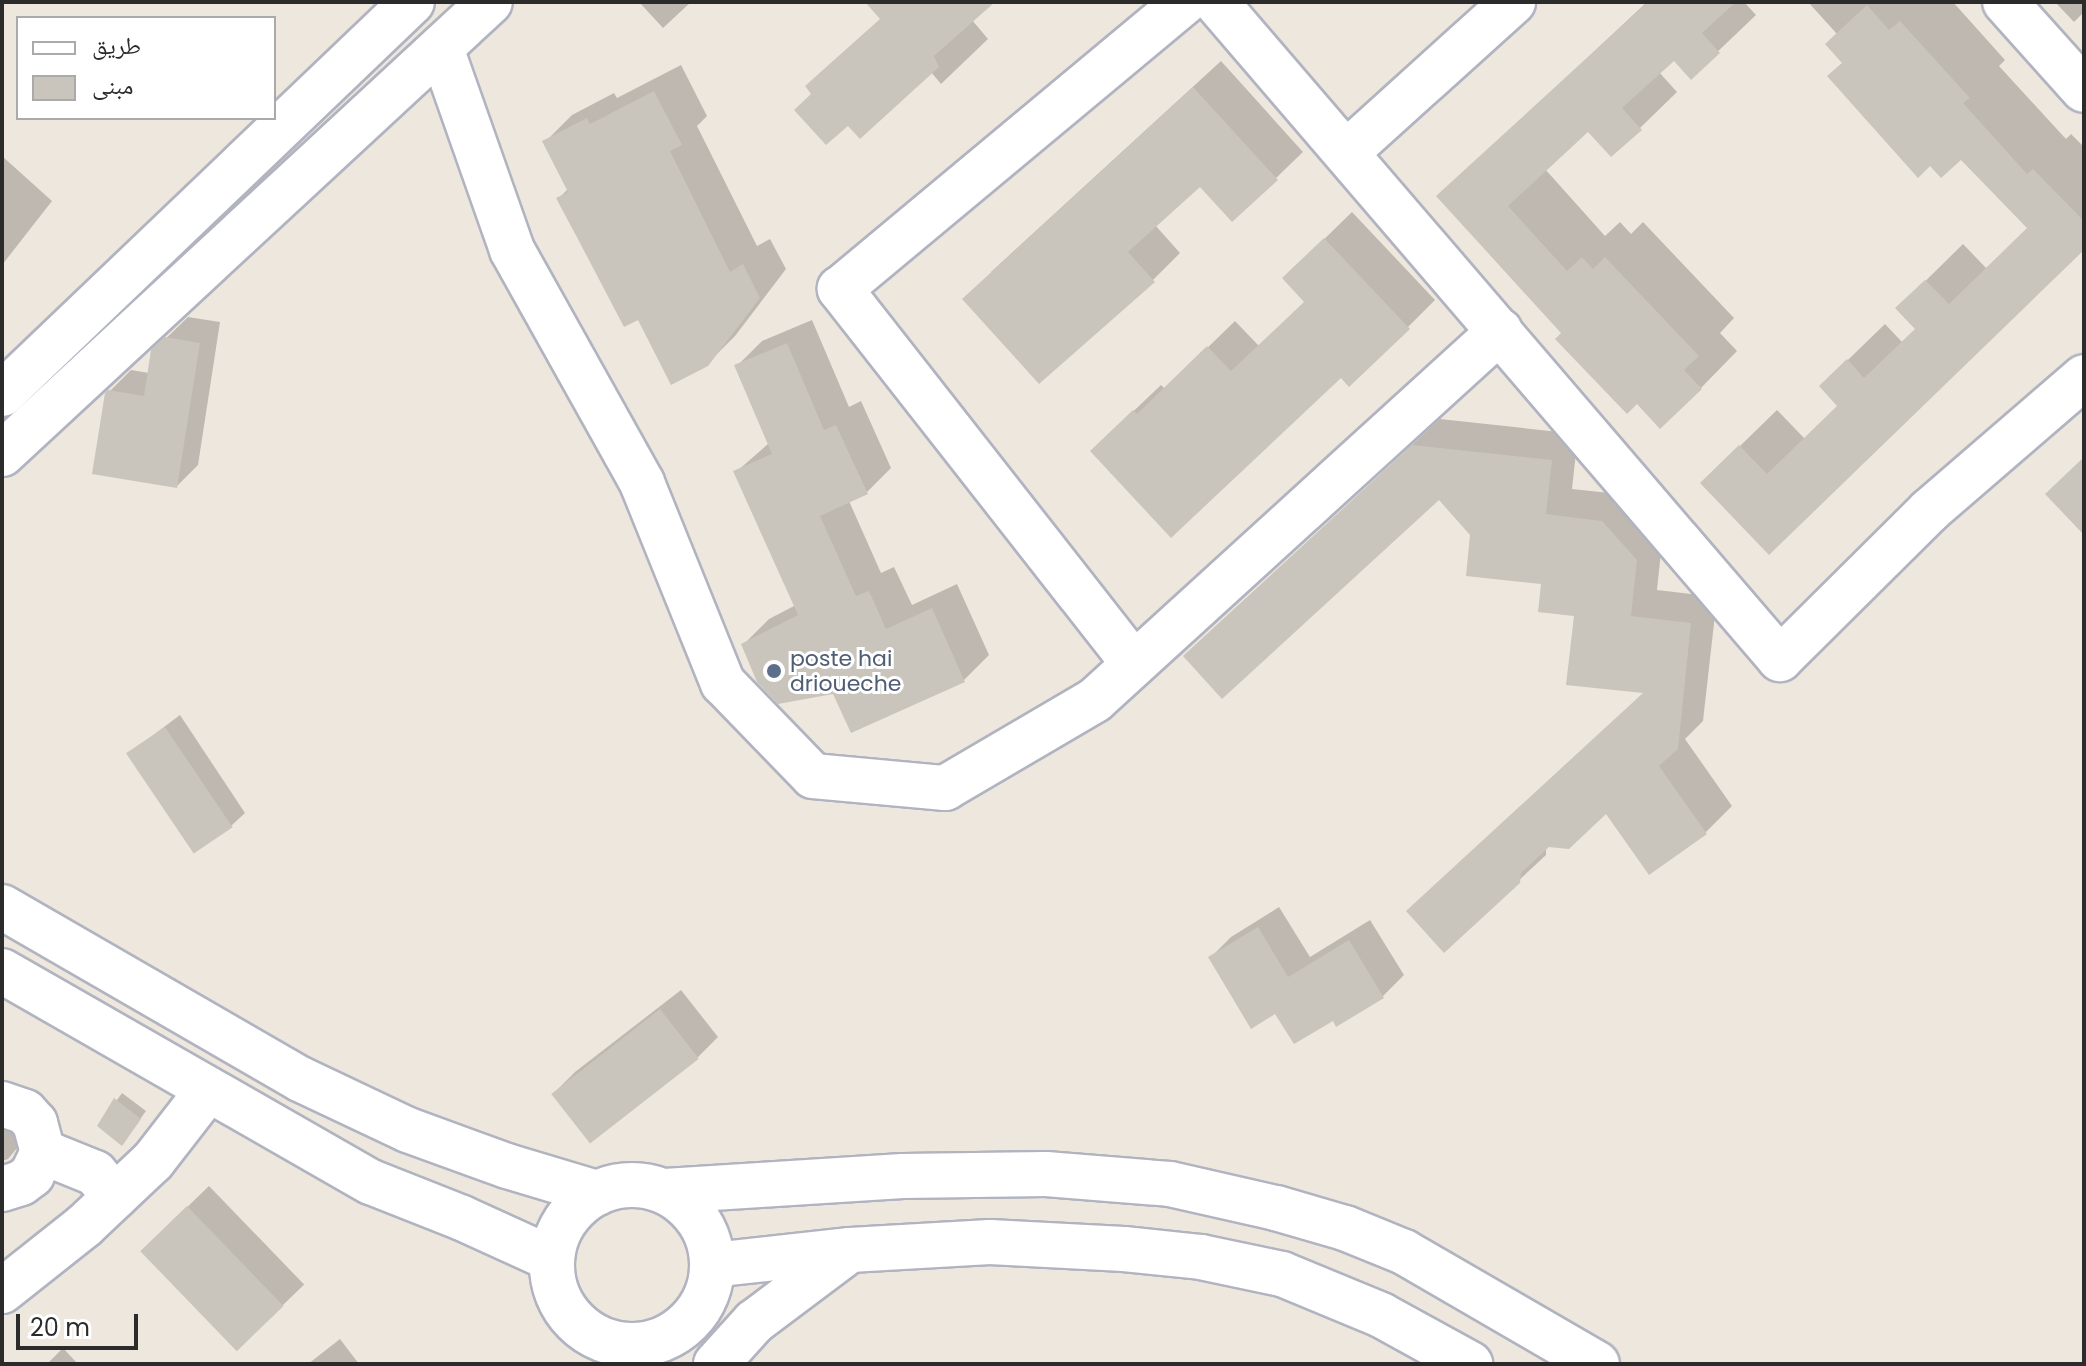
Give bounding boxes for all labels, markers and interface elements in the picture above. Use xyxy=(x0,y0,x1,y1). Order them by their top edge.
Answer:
legend xyxy=(16,16,276,120)
text: طريق xyxy=(92,29,141,62)
text: مبنى xyxy=(92,69,133,102)
place label: poste hai drioueche xyxy=(790,645,901,696)
marker: poste hai drioueche xyxy=(765,662,783,680)
scale bar xyxy=(20,1298,142,1348)
text: 20 m xyxy=(30,1311,90,1344)

